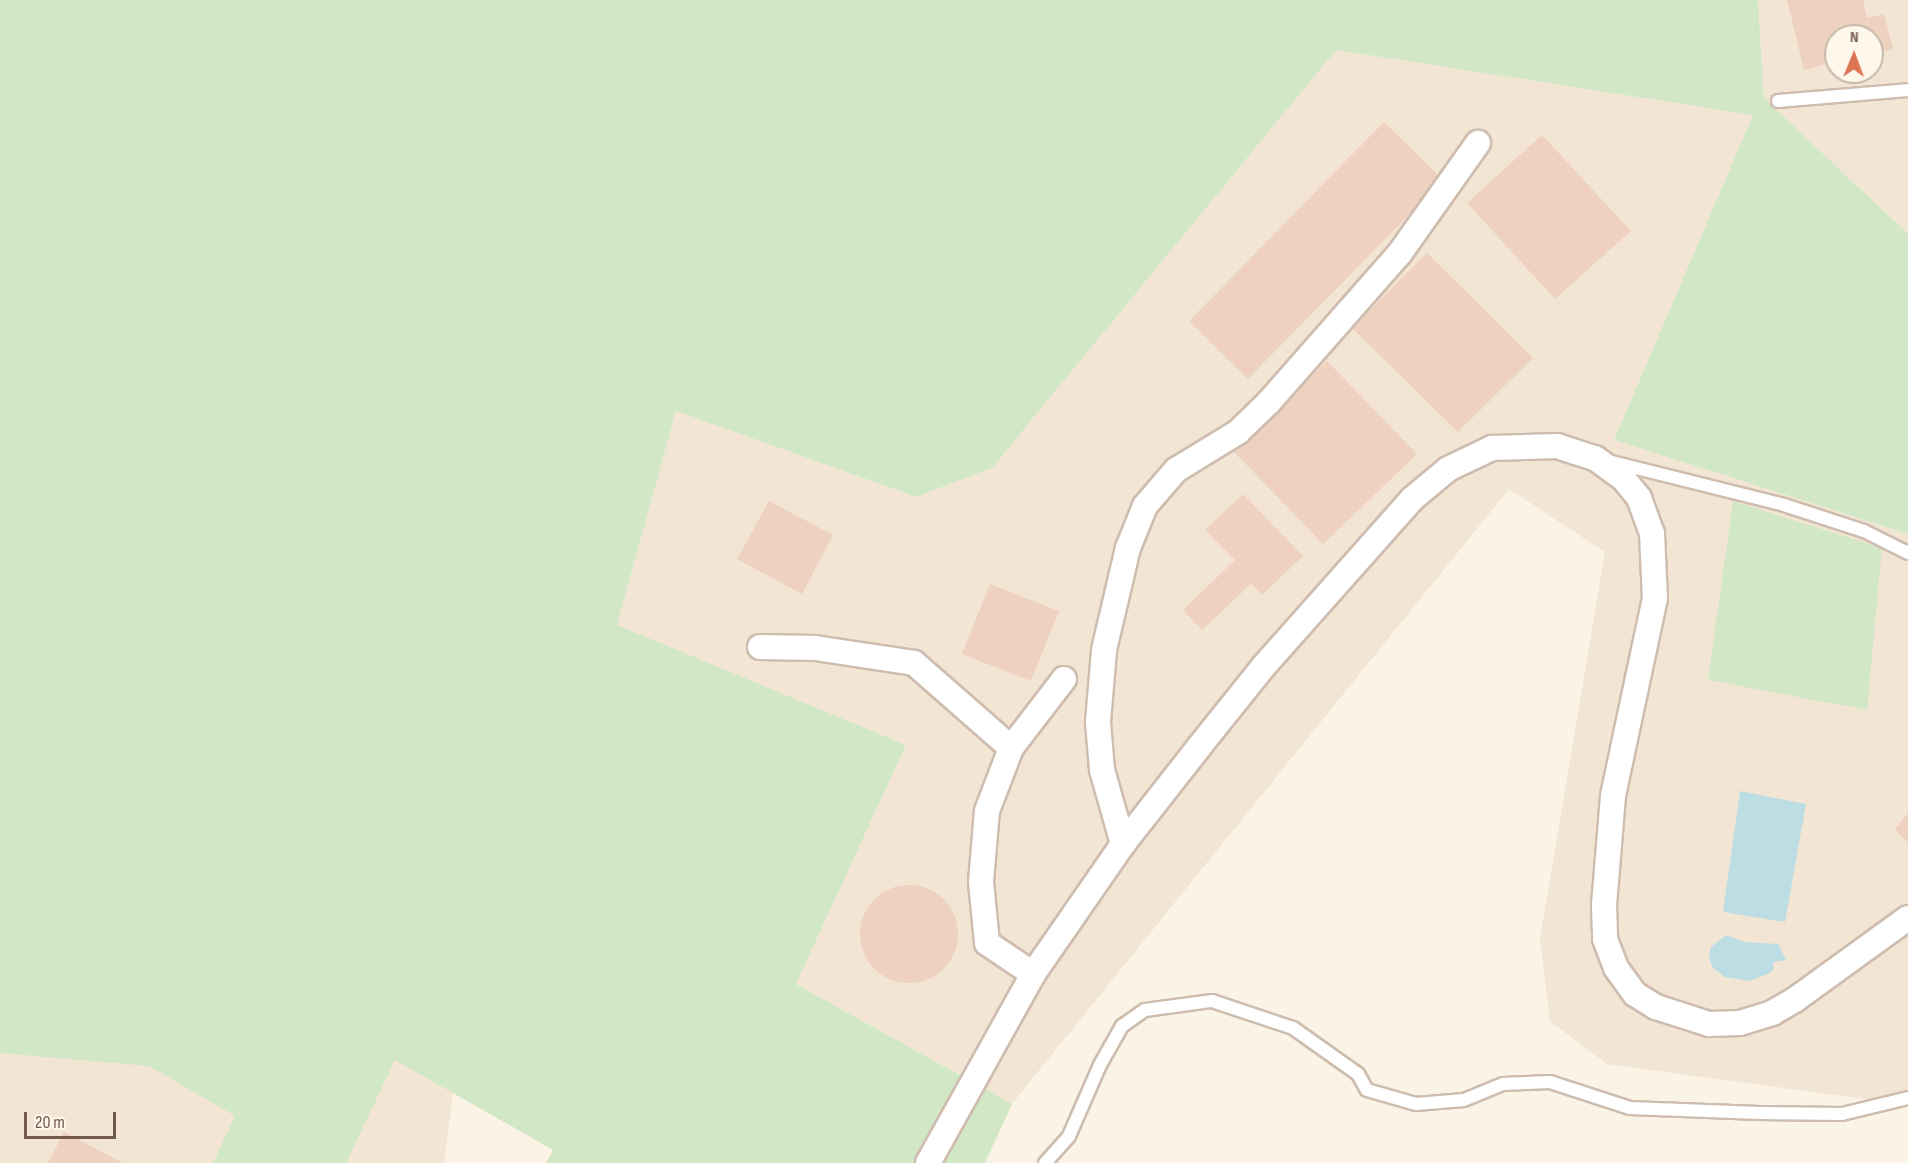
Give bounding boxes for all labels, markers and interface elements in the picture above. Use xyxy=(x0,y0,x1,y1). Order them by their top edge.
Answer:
north arrow xyxy=(1824,24,1884,84)
text: N xyxy=(1850,28,1859,47)
scale bar xyxy=(27,1100,118,1138)
text: 20 m xyxy=(35,1112,65,1133)

